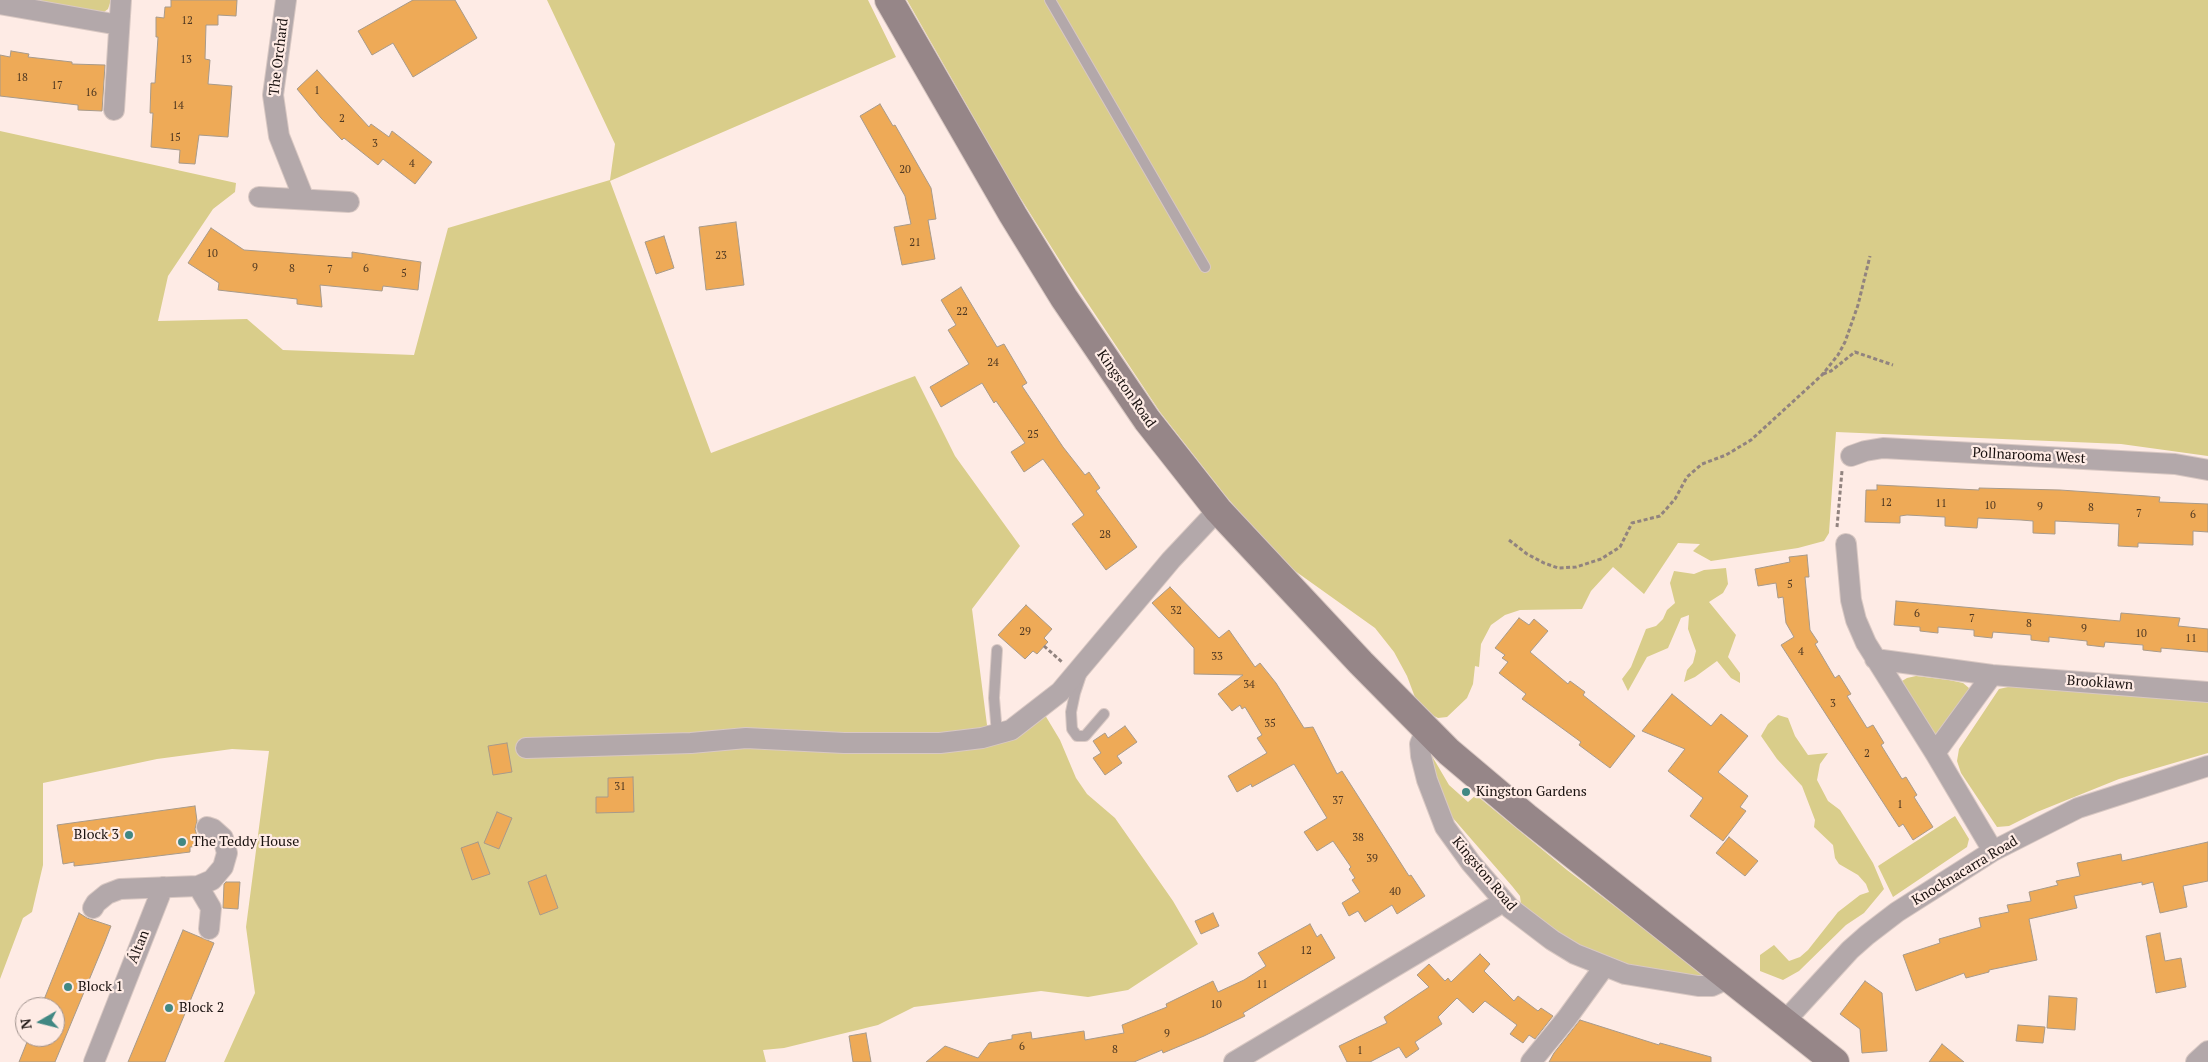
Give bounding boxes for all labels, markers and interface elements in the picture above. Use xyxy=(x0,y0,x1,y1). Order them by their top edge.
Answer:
house number: 12 xyxy=(181,14,193,28)
street label: The Orchard xyxy=(266,17,292,97)
house number: 13 xyxy=(180,53,192,67)
house number: 18 xyxy=(16,71,28,85)
house number: 17 xyxy=(51,79,63,93)
house number: 1 xyxy=(314,84,320,98)
house number: 16 xyxy=(85,86,97,100)
house number: 14 xyxy=(172,99,184,113)
house number: 2 xyxy=(339,112,345,126)
house number: 15 xyxy=(169,131,181,145)
house number: 3 xyxy=(372,137,378,151)
house number: 4 xyxy=(409,157,415,171)
house number: 20 xyxy=(899,163,911,177)
house number: 21 xyxy=(909,236,921,250)
house number: 10 xyxy=(206,247,218,261)
house number: 23 xyxy=(715,249,727,263)
house number: 9 xyxy=(252,261,258,275)
house number: 8 xyxy=(289,262,295,276)
house number: 6 xyxy=(363,262,369,276)
house number: 7 xyxy=(327,263,333,277)
house number: 5 xyxy=(401,267,407,281)
house number: 22 xyxy=(956,305,968,319)
street label: Kingston Road xyxy=(1093,347,1159,431)
house number: 24 xyxy=(987,356,999,370)
house number: 25 xyxy=(1027,428,1039,442)
street label: Pollnarooma West xyxy=(1972,445,2086,467)
house number: 12 xyxy=(1880,496,1892,510)
house number: 11 xyxy=(1935,497,1947,511)
house number: 10 xyxy=(1984,499,1996,513)
house number: 9 xyxy=(2037,500,2043,514)
house number: 8 xyxy=(2088,501,2094,515)
house number: 7 xyxy=(2136,507,2142,521)
house number: 6 xyxy=(2190,508,2196,522)
house number: 28 xyxy=(1099,528,1111,542)
house number: 5 xyxy=(1787,578,1793,592)
house number: 32 xyxy=(1170,604,1182,618)
house number: 6 xyxy=(1914,607,1920,621)
house number: 7 xyxy=(1969,612,1975,626)
house number: 8 xyxy=(2026,617,2032,631)
house number: 9 xyxy=(2081,622,2087,636)
house number: 29 xyxy=(1019,625,1031,639)
house number: 10 xyxy=(2135,627,2147,641)
house number: 11 xyxy=(2185,632,2197,646)
house number: 4 xyxy=(1798,645,1804,659)
house number: 33 xyxy=(1211,650,1223,664)
street label: Brooklawn xyxy=(2066,672,2134,694)
house number: 34 xyxy=(1243,678,1255,692)
house number: 3 xyxy=(1830,697,1836,711)
house number: 35 xyxy=(1264,717,1276,731)
house number: 2 xyxy=(1864,747,1870,761)
house number: 31 xyxy=(614,780,626,794)
place label: Kingston Gardens xyxy=(1476,784,1587,800)
marker: Kingston Gardens xyxy=(1460,786,1472,798)
house number: 37 xyxy=(1332,794,1344,808)
house number: 1 xyxy=(1897,798,1903,812)
place label: Block 3 xyxy=(74,827,119,843)
marker: Block 3 xyxy=(123,829,135,841)
house number: 38 xyxy=(1352,831,1364,845)
street label: Knocknacarra Road xyxy=(1909,833,2021,909)
place label: The Teddy House xyxy=(192,834,299,850)
street label: Kingston Road xyxy=(1448,834,1520,914)
marker: The Teddy House xyxy=(176,836,188,848)
house number: 39 xyxy=(1366,852,1378,866)
house number: 40 xyxy=(1389,885,1401,899)
street label: Áltan xyxy=(125,928,153,966)
house number: 12 xyxy=(1300,944,1312,958)
house number: 11 xyxy=(1256,978,1268,992)
place label: Block 1 xyxy=(78,979,123,995)
marker: Block 1 xyxy=(62,981,74,993)
north arrow xyxy=(15,997,65,1047)
house number: 10 xyxy=(1210,998,1222,1012)
place label: Block 2 xyxy=(179,1000,224,1016)
marker: Block 2 xyxy=(163,1002,175,1014)
text: N xyxy=(15,1017,36,1031)
house number: 9 xyxy=(1164,1027,1170,1041)
house number: 6 xyxy=(1019,1040,1025,1054)
house number: 8 xyxy=(1112,1043,1118,1057)
house number: 1 xyxy=(1357,1044,1363,1058)

